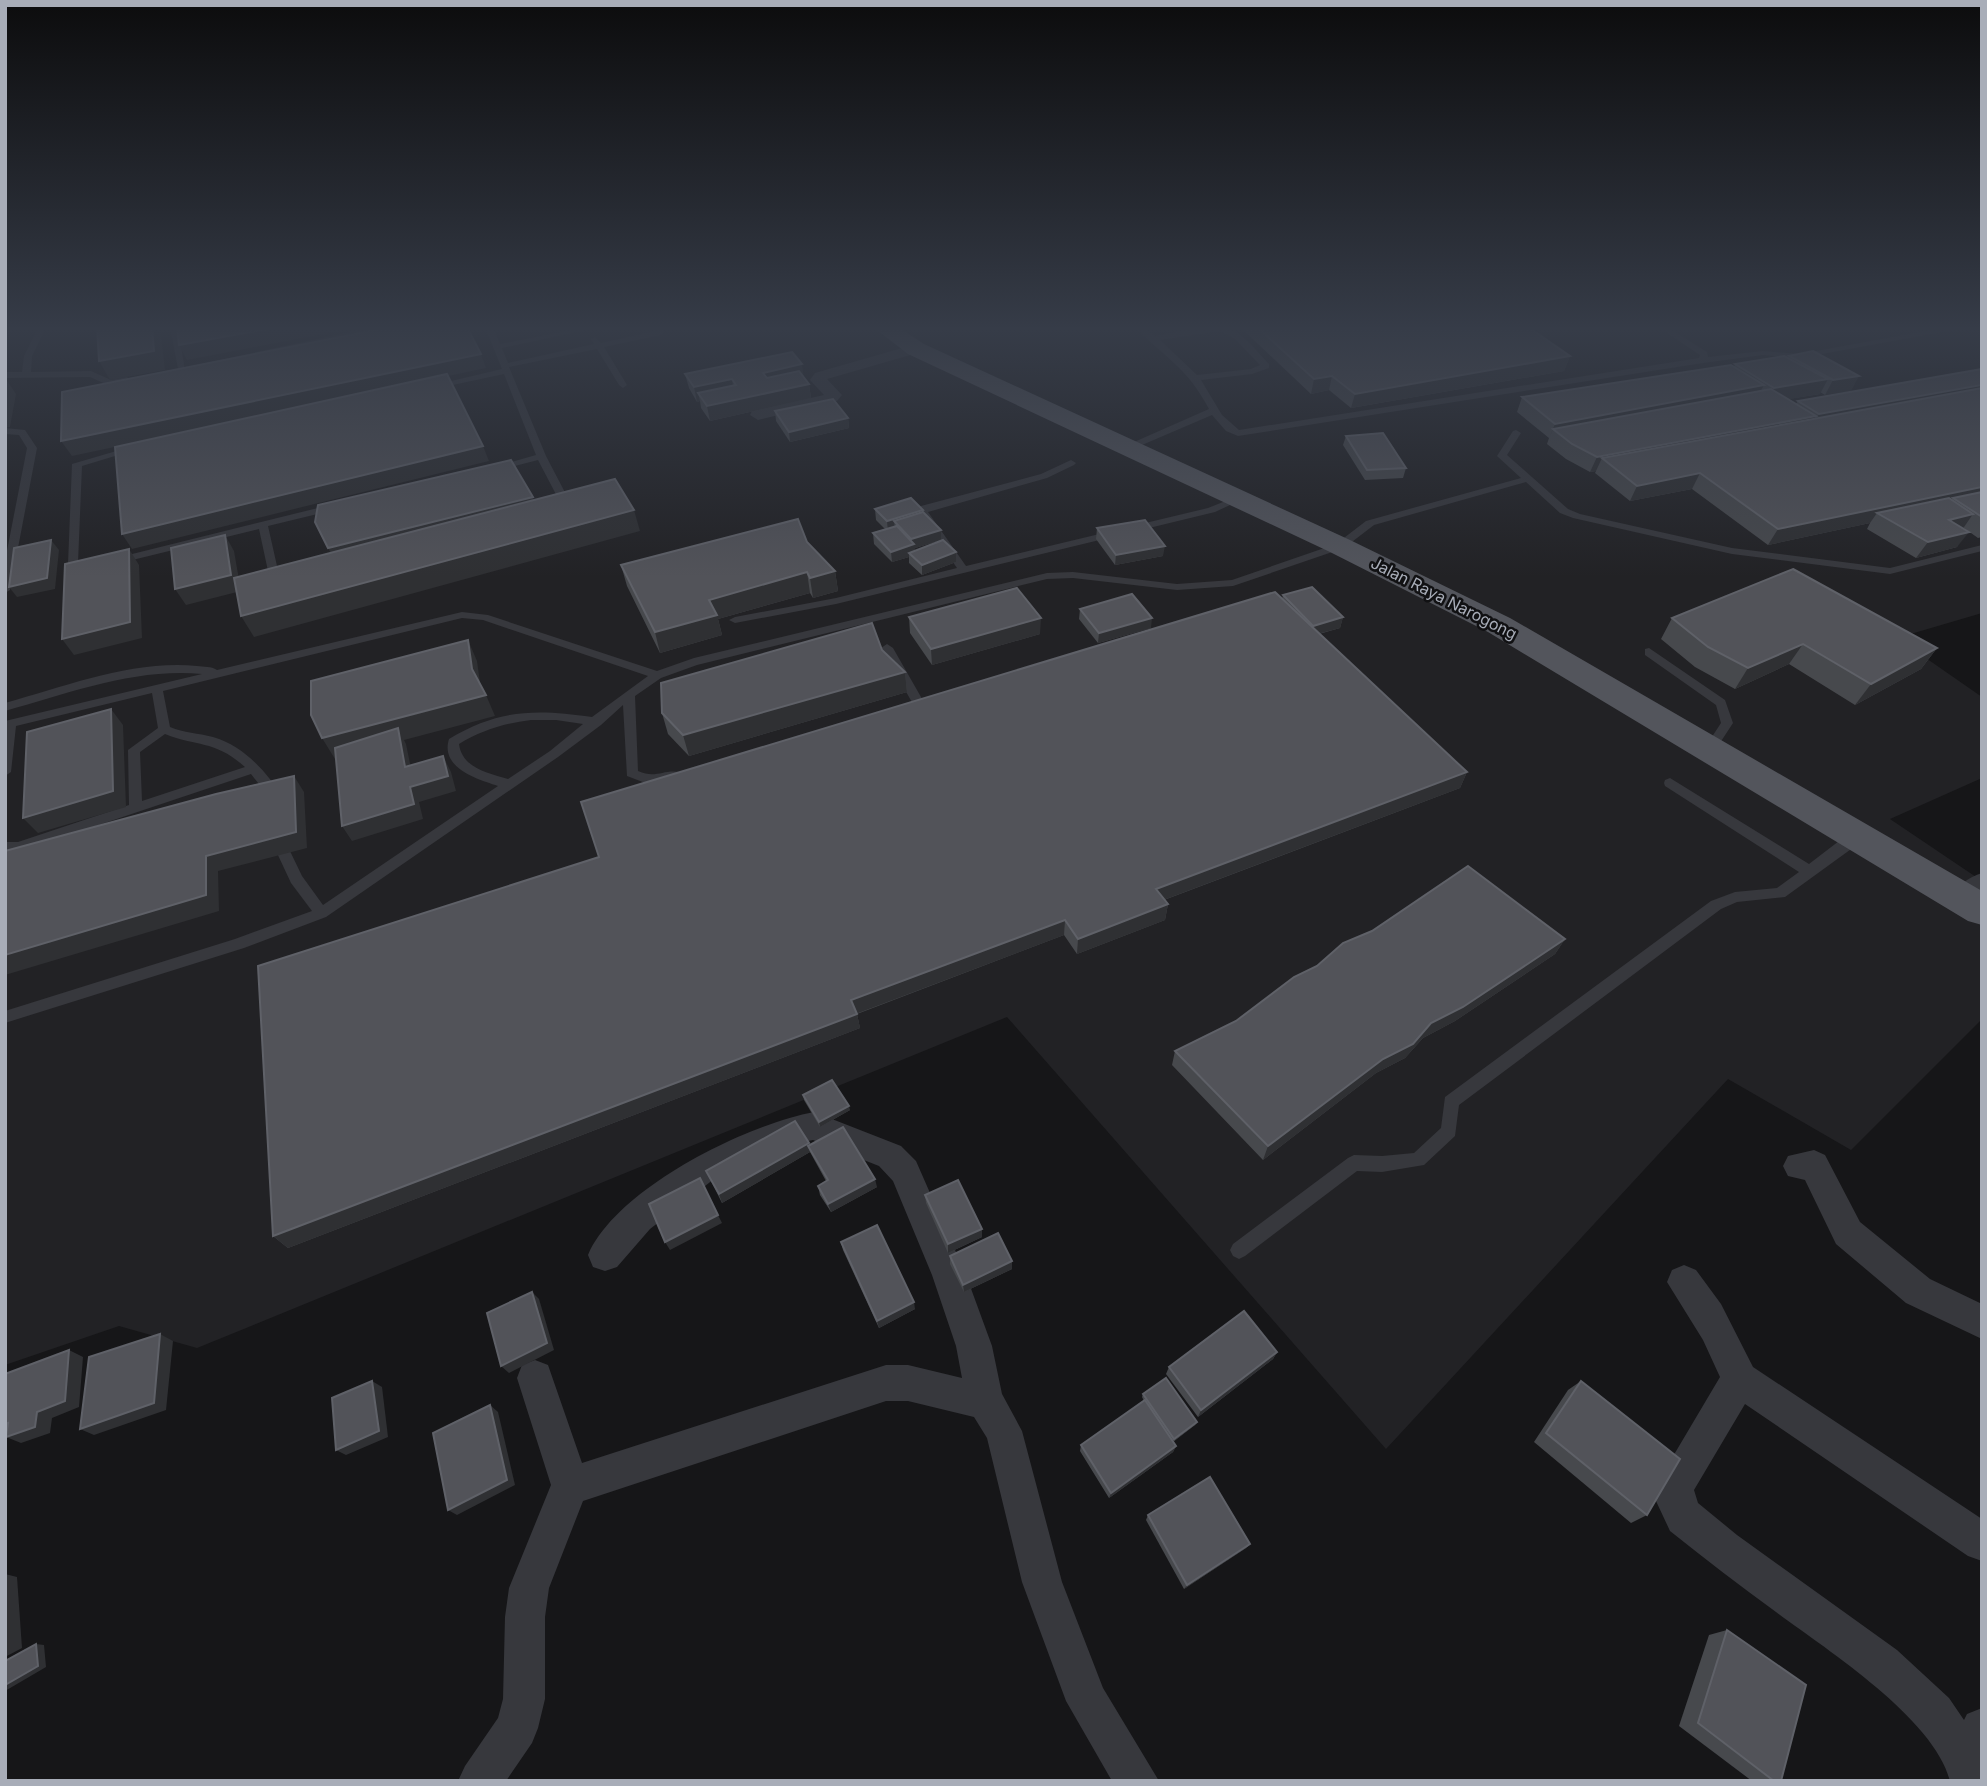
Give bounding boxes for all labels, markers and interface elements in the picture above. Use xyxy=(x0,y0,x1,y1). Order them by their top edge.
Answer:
street label: Jalan Raya Narogong xyxy=(1368,552,1520,644)

